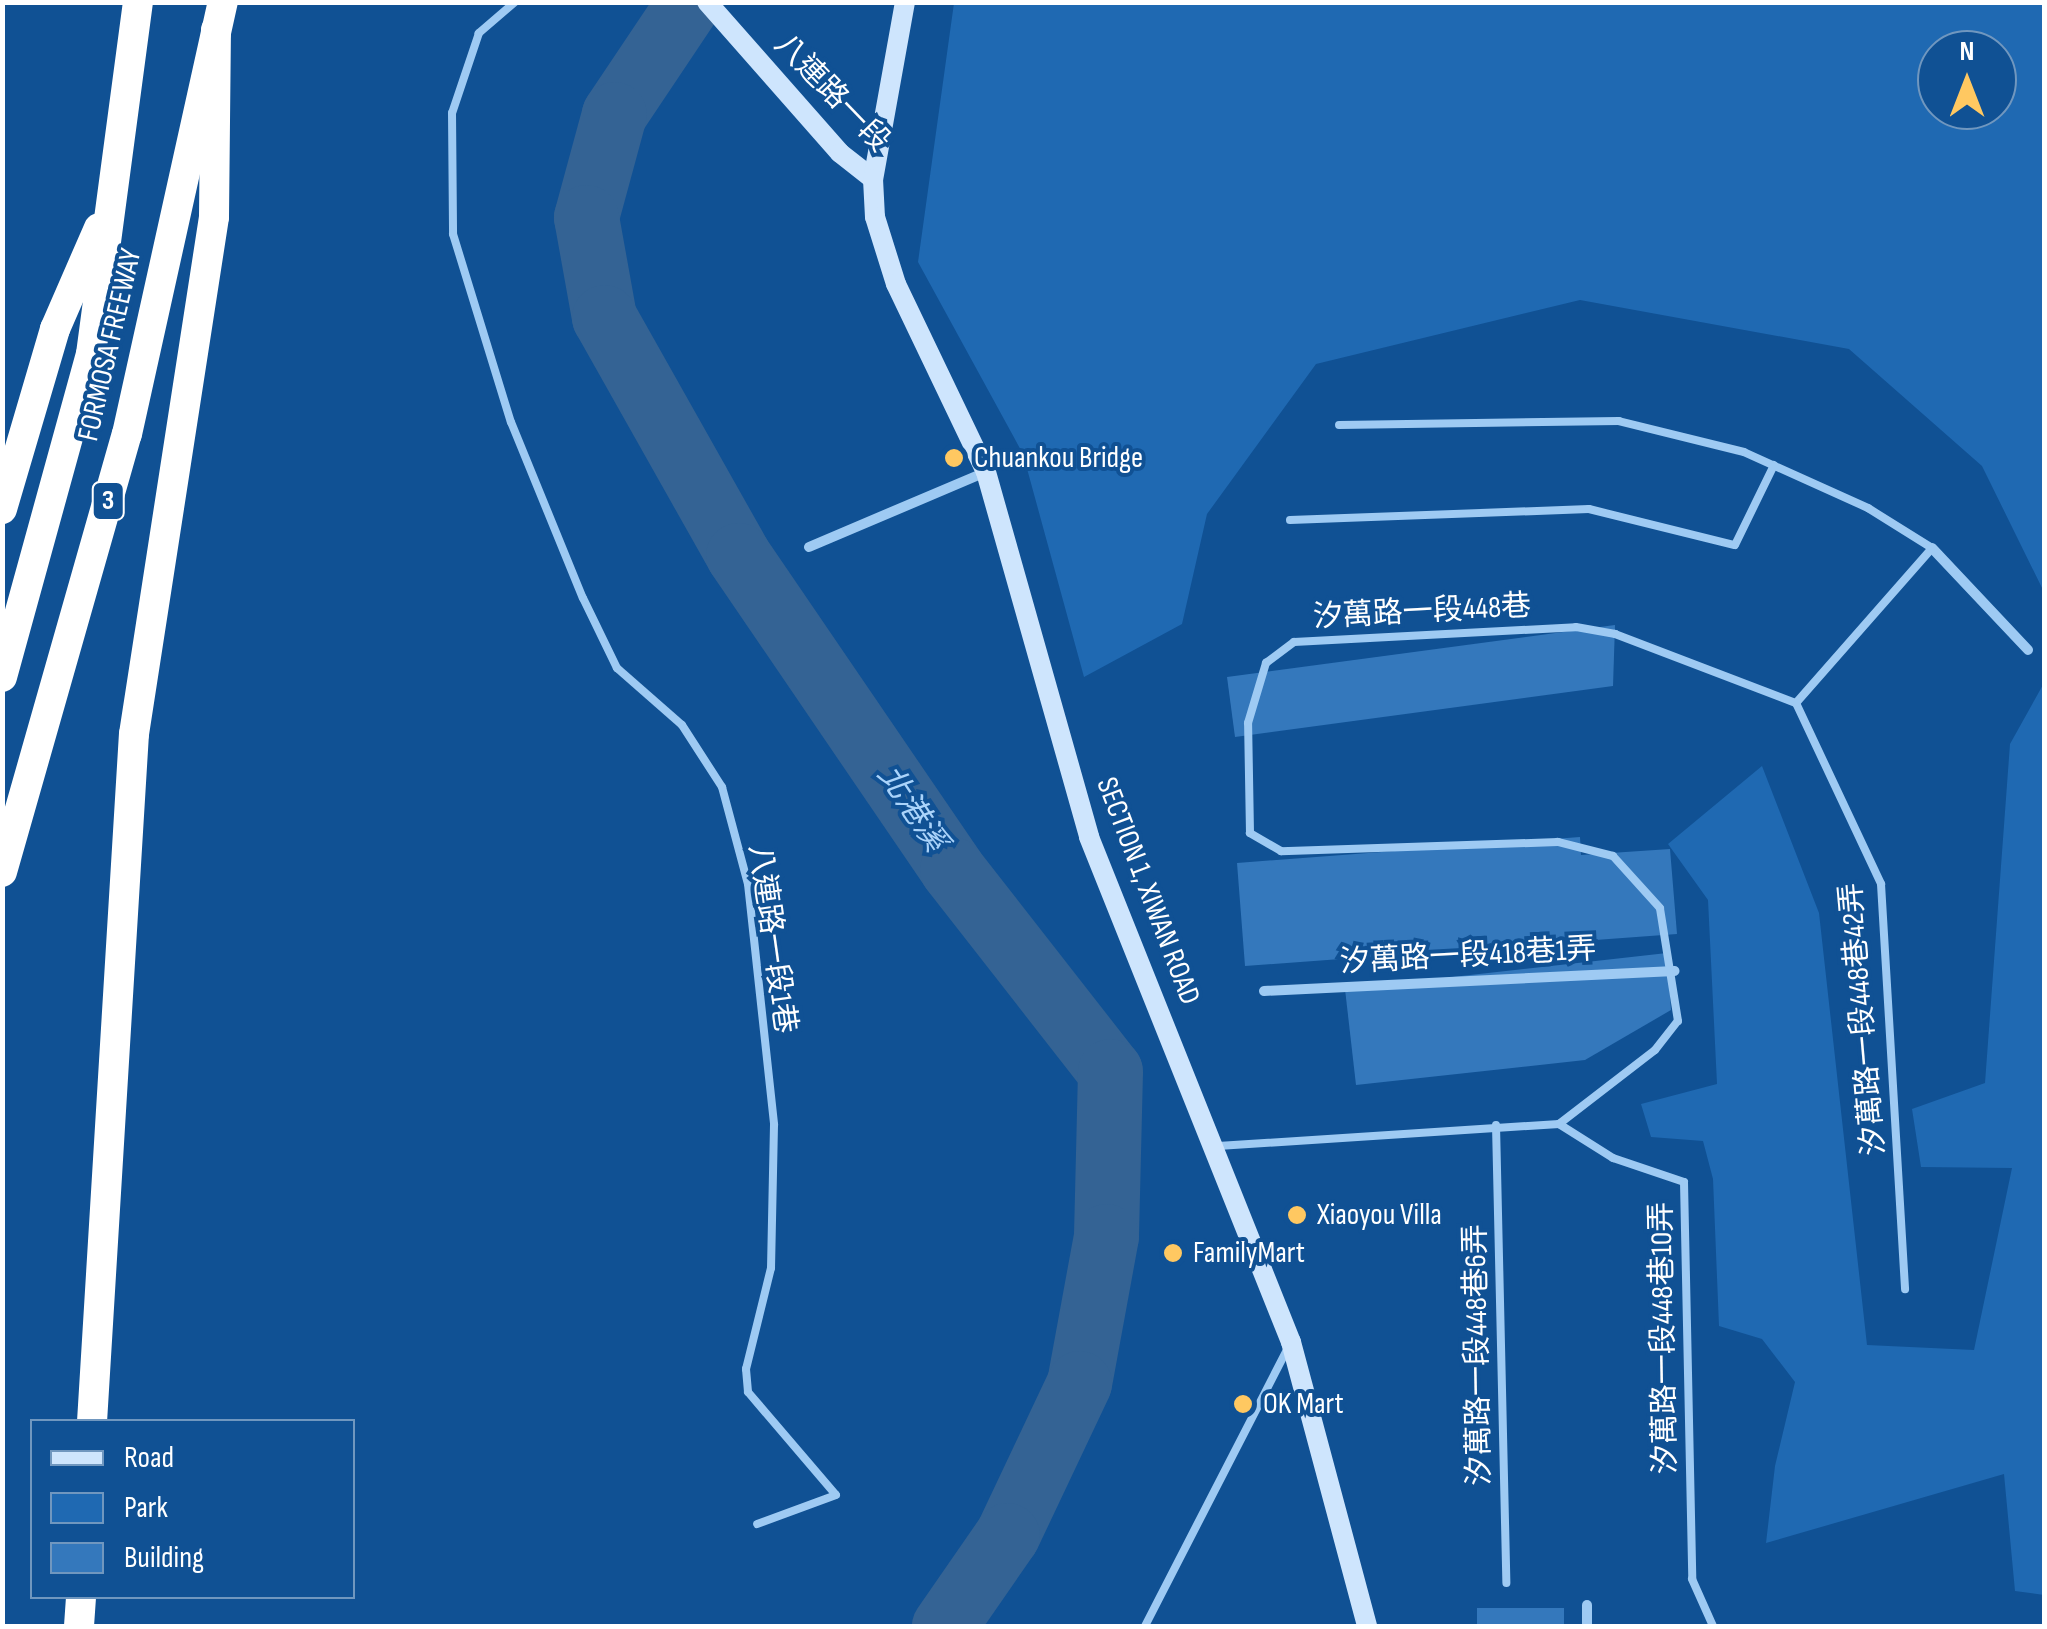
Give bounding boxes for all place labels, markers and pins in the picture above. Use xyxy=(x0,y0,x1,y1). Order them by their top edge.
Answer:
place label: Chuankou Bridge xyxy=(974,440,1143,476)
marker: Chuankou Bridge xyxy=(943,447,965,469)
place label: Xiaoyou Villa xyxy=(1317,1197,1442,1233)
marker: Xiaoyou Villa xyxy=(1286,1204,1308,1226)
place label: FamilyMart xyxy=(1193,1235,1305,1271)
marker: FamilyMart xyxy=(1162,1242,1184,1264)
place label: OK Mart xyxy=(1263,1386,1344,1422)
marker: OK Mart xyxy=(1232,1393,1254,1415)

